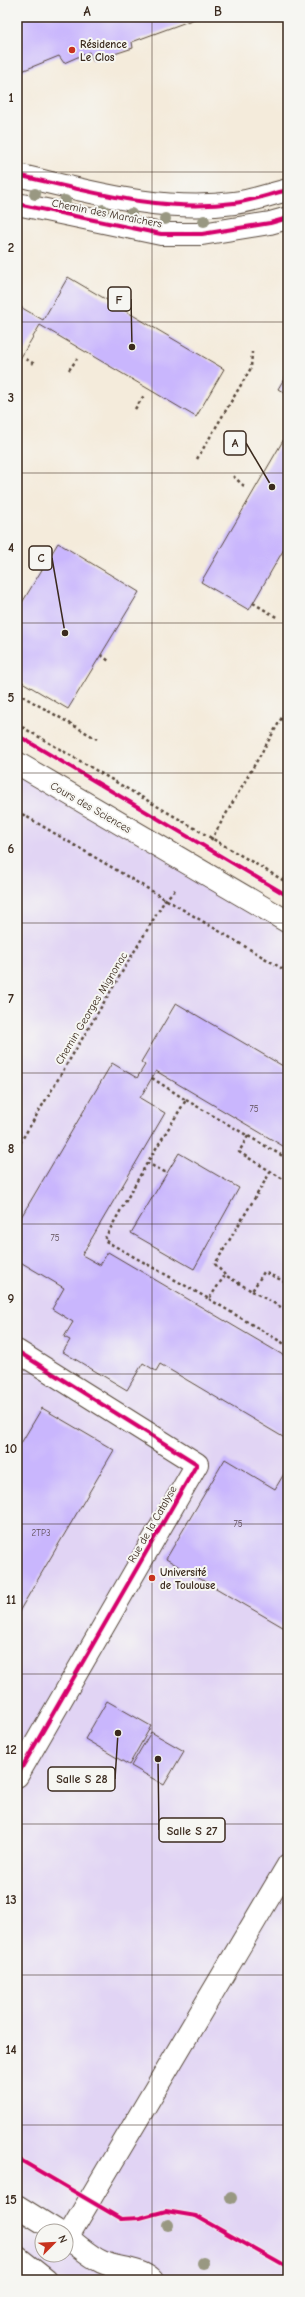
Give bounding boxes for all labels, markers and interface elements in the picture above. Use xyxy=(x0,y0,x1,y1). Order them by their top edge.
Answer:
text: A xyxy=(83,4,91,19)
text: B xyxy=(214,4,222,19)
place label: Résidence Le Clos xyxy=(80,38,127,64)
marker: Résidence Le Clos xyxy=(67,45,77,55)
text: 1 xyxy=(8,90,14,105)
street label: Chemin des Maraîchers xyxy=(51,196,164,231)
text: 2 xyxy=(8,240,14,255)
callout: F xyxy=(108,287,131,311)
text: F xyxy=(116,293,123,307)
text: 3 xyxy=(8,390,14,405)
callout: A xyxy=(224,431,246,455)
text: A xyxy=(232,436,239,450)
text: 4 xyxy=(8,540,14,555)
callout: C xyxy=(29,546,52,570)
text: C xyxy=(37,551,45,565)
text: 5 xyxy=(8,690,15,705)
street label: Cours des Sciences xyxy=(48,779,134,836)
text: 6 xyxy=(8,841,15,856)
street label: Chemin Georges Mignonac xyxy=(53,949,131,1067)
text: 7 xyxy=(8,991,14,1006)
house number: 75 xyxy=(249,1104,259,1114)
text: 8 xyxy=(8,1141,14,1156)
house number: 75 xyxy=(50,1233,60,1243)
text: 9 xyxy=(8,1291,15,1306)
text: 10 xyxy=(5,1441,17,1456)
street label: Rue de la Catalyse xyxy=(125,1483,180,1565)
house number: 75 xyxy=(233,1519,243,1529)
house number: 2TP3 xyxy=(32,1528,51,1538)
place label: Université de Toulouse xyxy=(160,1566,216,1592)
marker: Université de Toulouse xyxy=(147,1573,157,1583)
text: 11 xyxy=(6,1592,16,1607)
text: 12 xyxy=(5,1742,17,1757)
callout: Salle S 28 xyxy=(48,1767,115,1791)
text: Salle S 28 xyxy=(56,1772,108,1786)
callout: Salle S 27 xyxy=(159,1818,225,1842)
text: Salle S 27 xyxy=(167,1824,218,1838)
text: 13 xyxy=(5,1892,17,1907)
text: 14 xyxy=(5,2042,17,2057)
text: 15 xyxy=(5,2192,17,2207)
north arrow xyxy=(34,2223,74,2263)
text: N xyxy=(55,2233,70,2245)

